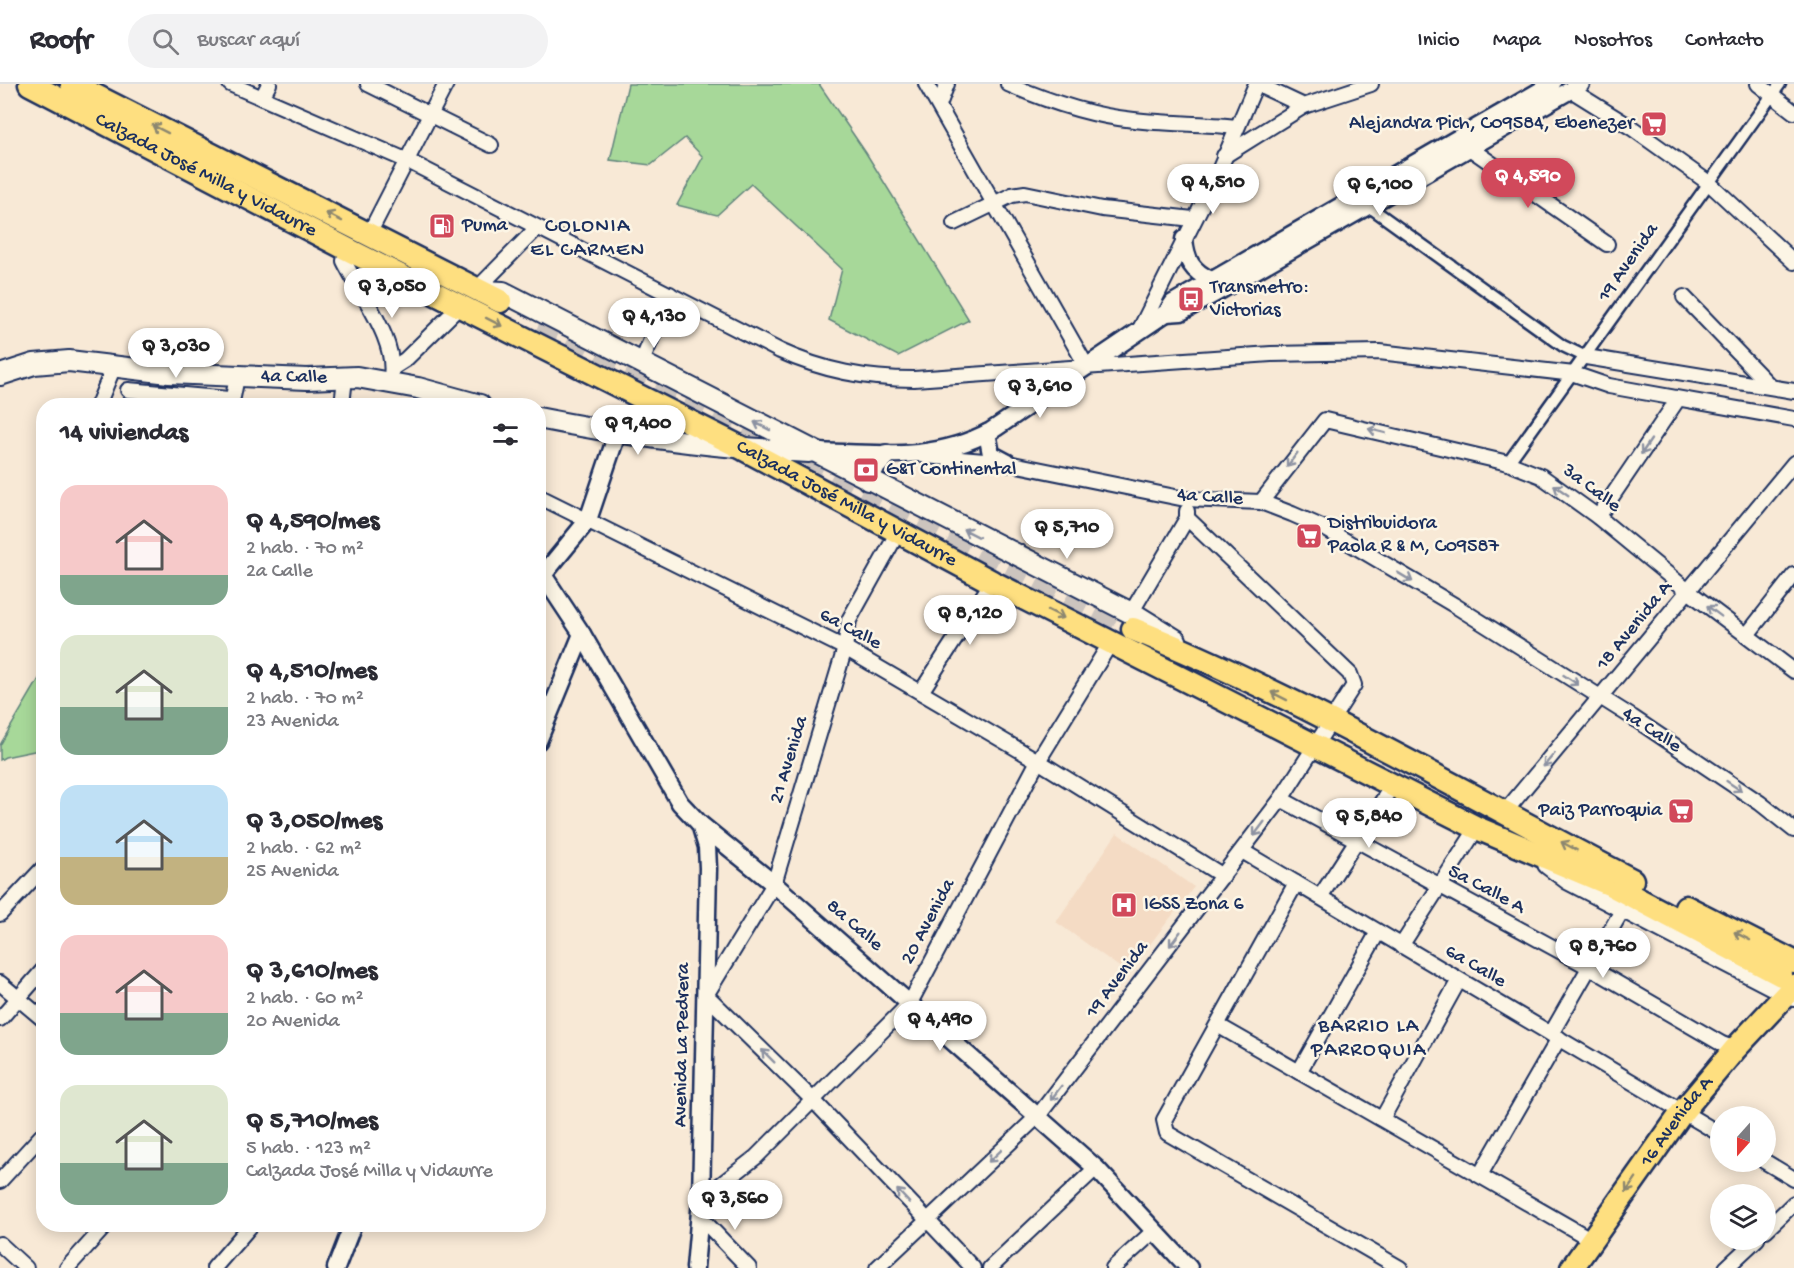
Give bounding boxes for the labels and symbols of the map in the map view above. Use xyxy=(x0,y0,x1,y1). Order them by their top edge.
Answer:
street label: Calzada José Milla y Vidaurre xyxy=(91,108,321,243)
supermarket icon: Alejandra Pich, C09584, Ebenezer xyxy=(1639,109,1669,139)
place label: Alejandra Pich, C09584, Ebenezer xyxy=(1349,113,1636,136)
one-way arrow xyxy=(151,122,169,134)
pin: Q 4,590 xyxy=(1473,158,1583,209)
pin: Q 4,510 xyxy=(1158,164,1268,215)
pin: Q 6,100 xyxy=(1325,166,1435,217)
one-way arrow xyxy=(325,210,343,222)
fuel station icon: Puma xyxy=(427,211,457,241)
place label: Puma xyxy=(461,215,509,238)
district label: COLONIA EL CARMEN xyxy=(530,215,646,264)
street label: 19 Avenida xyxy=(1593,219,1665,307)
pin: Q 3,050 xyxy=(337,268,447,319)
place label: Transmetro: Victorias xyxy=(1209,277,1309,323)
bus stop icon: Transmetro: Victorias xyxy=(1176,284,1206,314)
pin: Q 4,130 xyxy=(599,298,709,349)
one-way arrow xyxy=(484,316,502,328)
pin: Q 3,030 xyxy=(121,328,231,379)
street label: 4a Calle xyxy=(261,366,328,390)
pin: Q 3,610 xyxy=(985,368,1095,419)
pin: Q 9,400 xyxy=(583,405,693,456)
one-way arrow xyxy=(754,419,772,431)
one-way arrow xyxy=(1368,424,1387,436)
street label: Calzada José Milla y Vidaurre xyxy=(732,435,961,573)
one-way arrow xyxy=(1639,439,1652,456)
one-way arrow xyxy=(1286,452,1299,468)
bank icon: G&T Continental xyxy=(851,455,881,485)
place label: G&T Continental xyxy=(886,459,1017,482)
street label: 3a Calle xyxy=(1556,459,1625,519)
street label: 4a Calle xyxy=(1176,484,1245,512)
one-way arrow xyxy=(1553,484,1569,496)
pin: Q 5,710 xyxy=(1012,509,1122,560)
place label: Distribuidora Paola R & M, C09587 xyxy=(1326,513,1500,559)
supermarket icon: Distribuidora Paola R & M, C09587 xyxy=(1294,521,1324,551)
one-way arrow xyxy=(962,526,980,538)
one-way arrow xyxy=(1397,571,1414,583)
street label: 18 Avenida A xyxy=(1591,576,1679,676)
pin: Q 8,120 xyxy=(915,595,1025,646)
street label: 6a Calle xyxy=(815,604,886,656)
one-way arrow xyxy=(1706,604,1722,617)
one-way arrow xyxy=(1046,609,1064,621)
one-way arrow xyxy=(1562,674,1579,687)
one-way arrow xyxy=(1271,690,1289,701)
street label: 4a Calle xyxy=(1617,703,1686,759)
street label: 21 Avenida xyxy=(766,713,814,807)
one-way arrow xyxy=(1542,752,1556,767)
one-way arrow xyxy=(1726,780,1742,792)
supermarket icon: Paiz Parroquia xyxy=(1666,796,1696,826)
pin: Q 5,840 xyxy=(1314,798,1424,849)
place label: Paiz Parroquia xyxy=(1538,800,1663,823)
one-way arrow xyxy=(1252,821,1265,837)
one-way arrow xyxy=(1560,840,1578,852)
street label: 5a Calle A xyxy=(1444,860,1530,920)
street label: 20 Avenida xyxy=(897,875,962,969)
hospital icon: IGSS Zona 6 xyxy=(1109,890,1139,920)
place label: IGSS Zona 6 xyxy=(1144,894,1244,917)
street label: 8a Calle xyxy=(821,895,888,957)
pin: Q 8,760 xyxy=(1548,928,1658,979)
one-way arrow xyxy=(1733,929,1751,941)
one-way arrow xyxy=(1168,930,1181,946)
street label: 19 Avenida xyxy=(1081,936,1155,1024)
street label: 6a Calle xyxy=(1440,940,1510,994)
street label: Avenida La Pedrera xyxy=(670,962,696,1127)
pin: Q 4,490 xyxy=(885,1001,995,1052)
district label: BARRIO LA PARROQUIA xyxy=(1310,1015,1427,1064)
one-way arrow xyxy=(760,1048,775,1063)
street label: 16 Avenida A xyxy=(1635,1071,1719,1172)
one-way arrow xyxy=(1049,1085,1062,1101)
north arrow xyxy=(1710,1106,1776,1172)
one-way arrow xyxy=(988,1149,1003,1163)
one-way arrow xyxy=(1625,1176,1637,1192)
pin: Q 3,560 xyxy=(680,1180,790,1231)
one-way arrow xyxy=(896,1189,910,1204)

